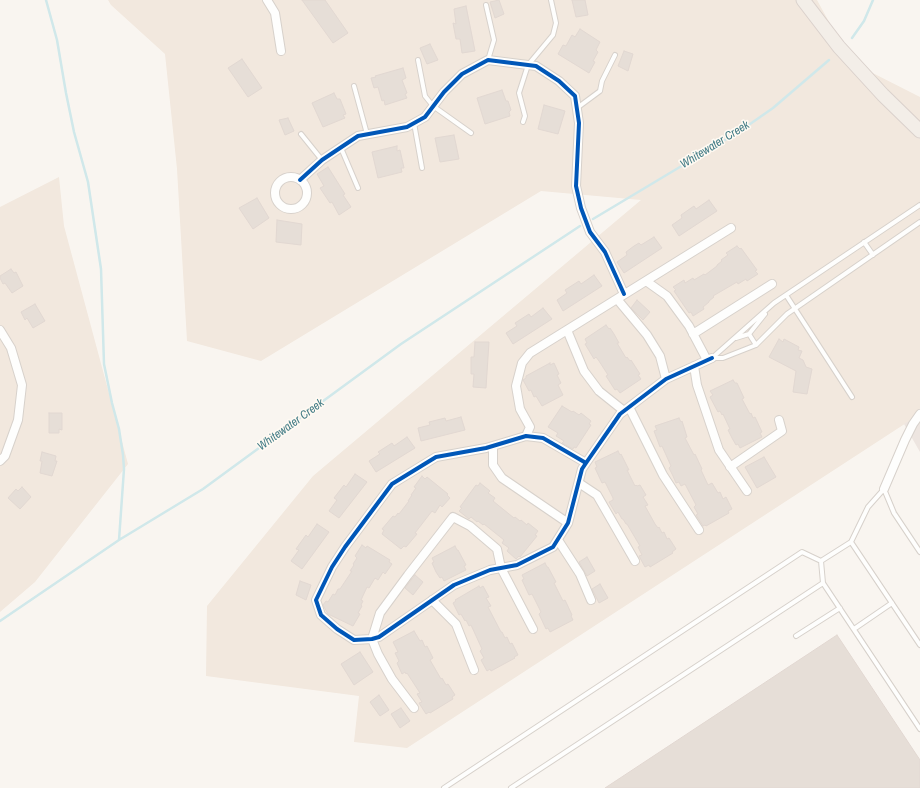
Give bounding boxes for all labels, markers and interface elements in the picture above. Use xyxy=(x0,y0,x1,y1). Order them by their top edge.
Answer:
water label: Whitewater Creek xyxy=(678,118,752,172)
water label: Whitewater Creek xyxy=(255,396,327,454)

